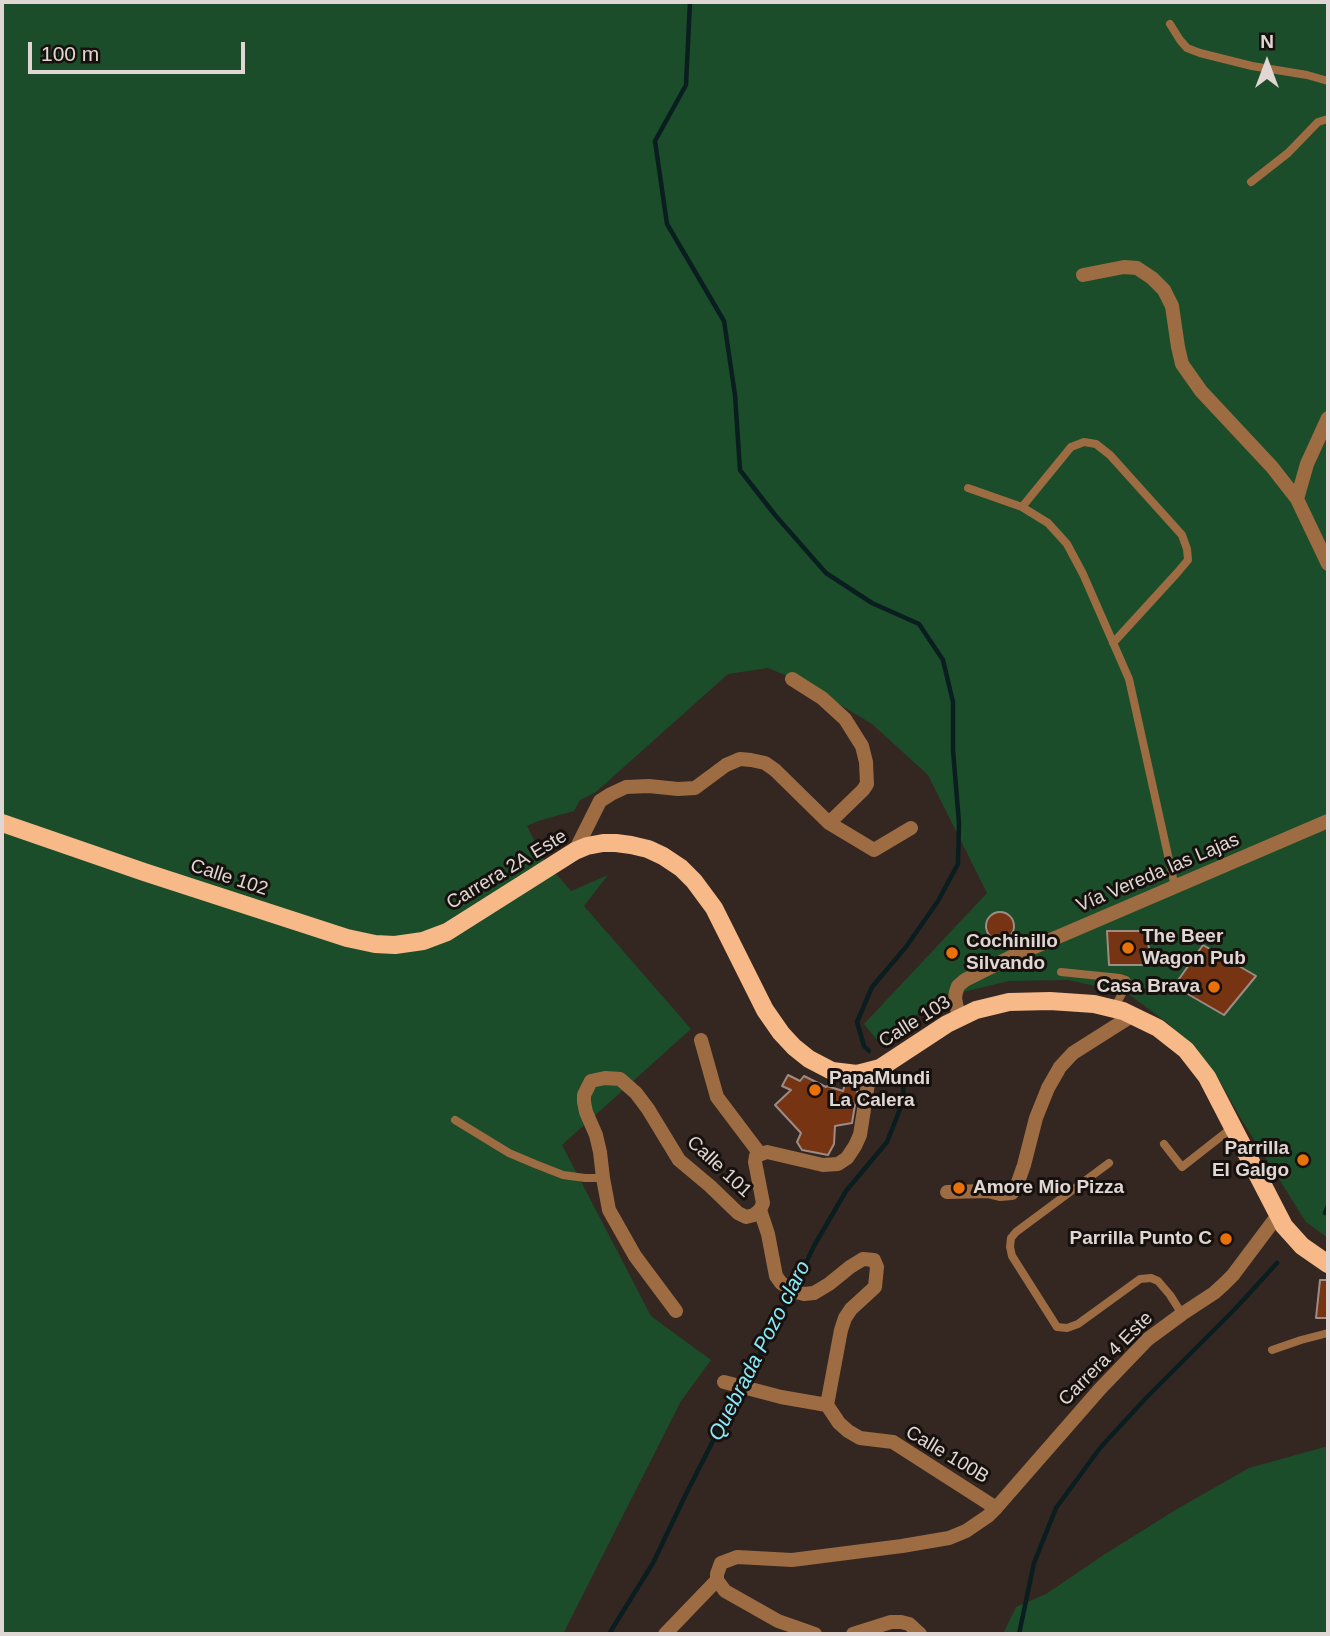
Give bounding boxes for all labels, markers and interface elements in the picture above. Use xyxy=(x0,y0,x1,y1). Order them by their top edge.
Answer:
scale bar xyxy=(32,28,248,72)
north arrow xyxy=(1232,28,1302,98)
text: N xyxy=(1260,31,1274,52)
text: 100 m xyxy=(41,42,99,65)
street label: Carrera 2A Este xyxy=(443,825,571,915)
street label: Vía Vereda las Lajas xyxy=(1073,828,1243,918)
street label: Calle 102 xyxy=(187,855,271,901)
place label: The Beer Wagon Pub xyxy=(1142,926,1246,970)
place label: Cochinillo Silvando xyxy=(966,931,1058,975)
marker: The Beer Wagon Pub xyxy=(1120,940,1136,956)
marker: Cochinillo Silvando xyxy=(944,945,960,961)
place label: Casa Brava xyxy=(1096,976,1200,998)
marker: Casa Brava xyxy=(1206,979,1222,995)
street label: Calle 103 xyxy=(875,991,955,1053)
place label: PapaMundi La Calera xyxy=(829,1068,930,1112)
marker: PapaMundi La Calera xyxy=(807,1082,823,1098)
street label: Calle 101 xyxy=(682,1131,756,1203)
place label: Parrilla El Galgo xyxy=(1212,1138,1289,1182)
marker: Parrilla El Galgo xyxy=(1295,1152,1311,1168)
place label: Amore Mio Pizza xyxy=(973,1177,1124,1199)
marker: Amore Mio Pizza xyxy=(951,1180,967,1196)
place label: Parrilla Punto C xyxy=(1069,1228,1212,1250)
marker: Parrilla Punto C xyxy=(1218,1231,1234,1247)
water label: Quebrada Pozo claro xyxy=(704,1257,816,1445)
street label: Carrera 4 Este xyxy=(1054,1307,1158,1411)
street label: Calle 100B xyxy=(901,1421,993,1489)

